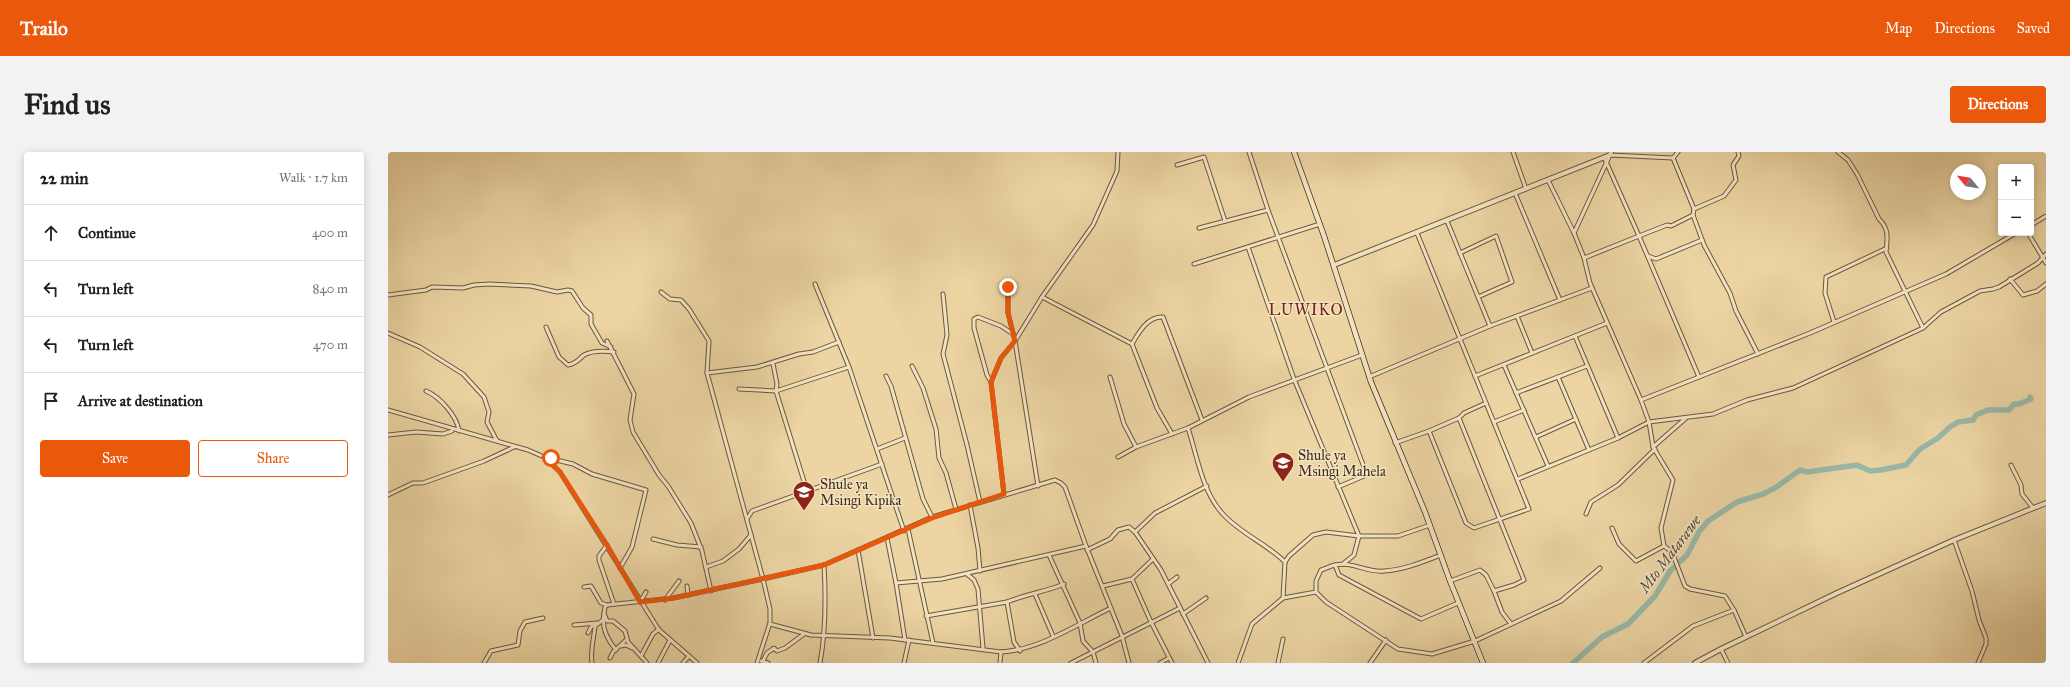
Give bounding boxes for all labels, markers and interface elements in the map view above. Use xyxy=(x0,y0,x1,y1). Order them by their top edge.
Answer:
text: Trailo xyxy=(20,17,68,40)
text: Map xyxy=(1885,20,1912,37)
text: Directions xyxy=(1934,20,1995,37)
text: Saved xyxy=(2017,20,2050,37)
button: Directions xyxy=(1950,86,2046,123)
text: Find us xyxy=(24,87,110,122)
north arrow xyxy=(1950,164,1986,200)
map controls xyxy=(1998,164,2034,236)
button: + xyxy=(1998,164,2034,200)
text: 22 min xyxy=(40,168,89,189)
text: Walk · 1.7 km xyxy=(279,170,348,186)
button: − xyxy=(1998,200,2034,236)
icon: ahead xyxy=(40,222,62,244)
text: Continue xyxy=(78,224,136,242)
text: 400 m xyxy=(312,225,348,241)
icon: left xyxy=(40,278,62,300)
route end xyxy=(999,278,1017,296)
text: Turn left xyxy=(78,280,134,298)
text: 840 m xyxy=(313,281,348,297)
district label: LUWIKO xyxy=(1268,300,1344,319)
icon: left xyxy=(40,334,62,356)
text: Turn left xyxy=(78,336,134,354)
text: 470 m xyxy=(313,337,348,353)
icon: arrive xyxy=(40,390,62,412)
text: Arrive at destination xyxy=(78,392,203,410)
button: Save xyxy=(40,440,190,477)
button: Share xyxy=(198,440,348,477)
place label: Shule ya Msingi Mahela xyxy=(1298,447,1386,480)
route start xyxy=(542,449,560,467)
school or university icon: Shule ya Msingi Mahela xyxy=(1270,450,1296,483)
place label: Shule ya Msingi Kipika xyxy=(820,476,901,509)
school or university icon: Shule ya Msingi Kipika xyxy=(791,479,817,512)
water label: Mto Matarawe xyxy=(1634,512,1705,598)

